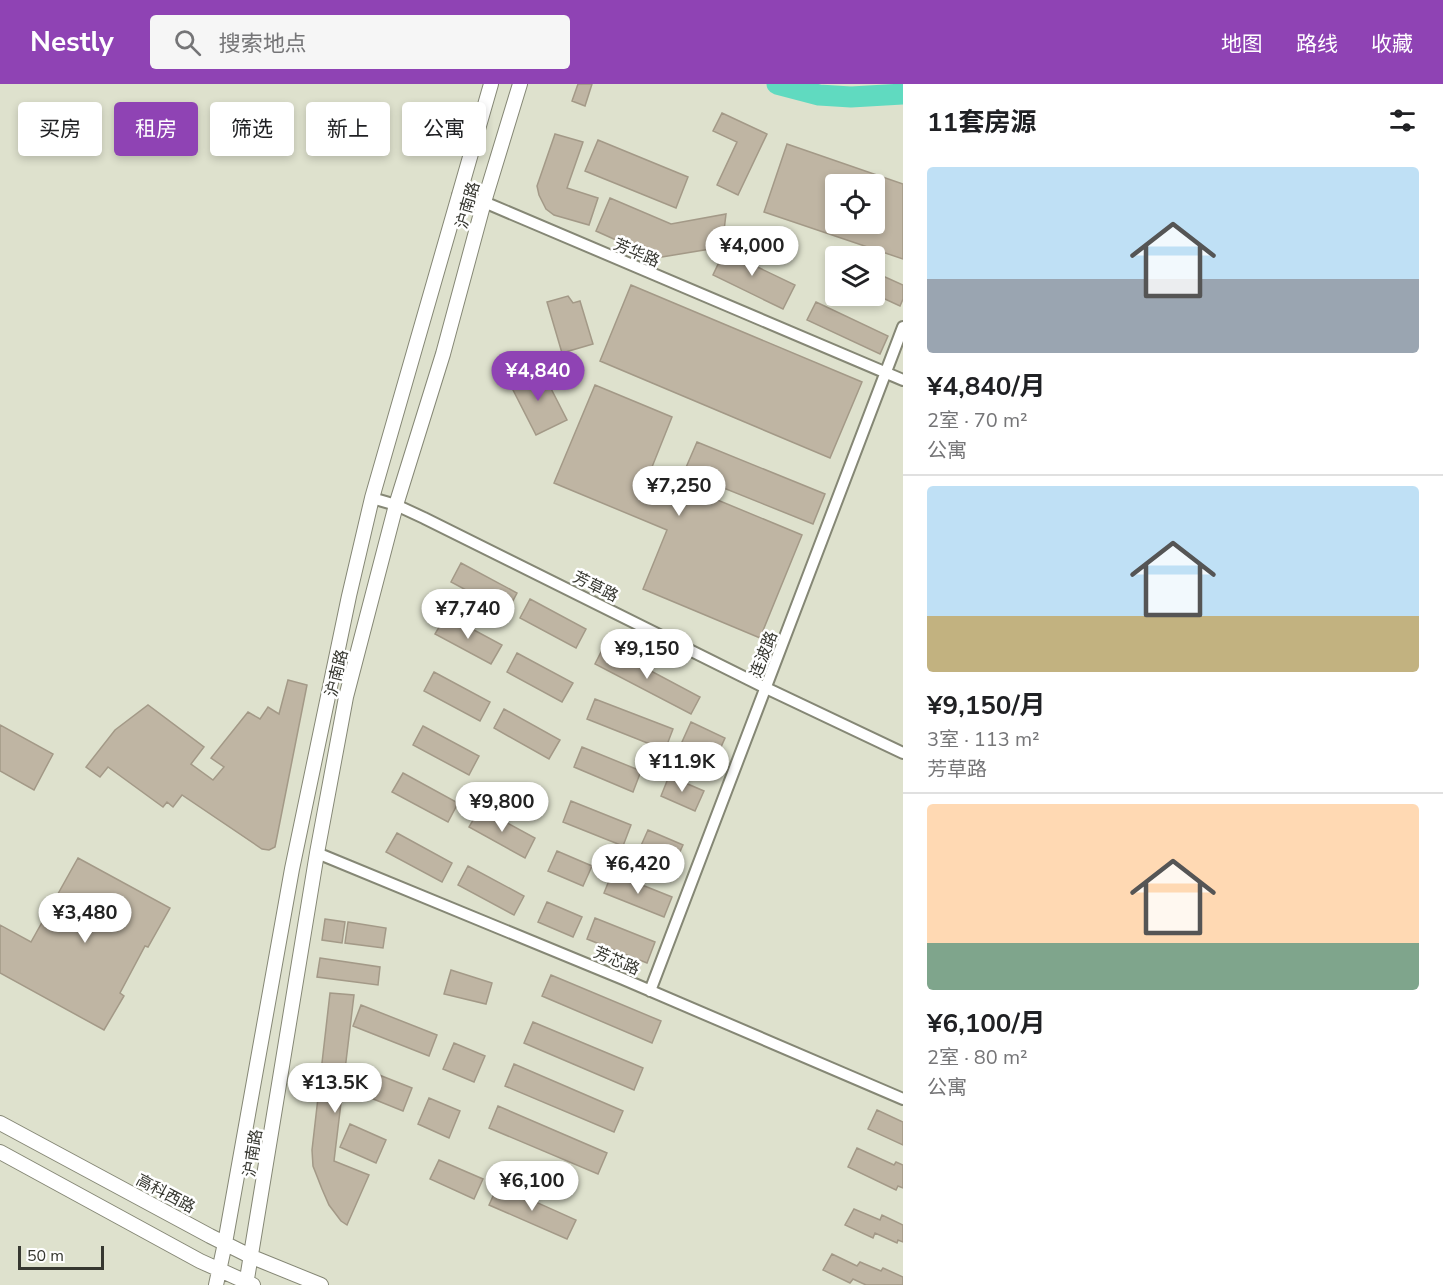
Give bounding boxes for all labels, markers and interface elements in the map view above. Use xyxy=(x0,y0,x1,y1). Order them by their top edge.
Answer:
search box xyxy=(150,15,570,69)
text: Nestly xyxy=(30,23,114,61)
icon: search xyxy=(171,26,204,59)
text: 搜索地点 xyxy=(219,29,307,59)
text: 地图 xyxy=(1221,30,1263,58)
text: 路线 xyxy=(1296,30,1338,58)
text: 收藏 xyxy=(1371,30,1413,58)
chip: 买房 xyxy=(18,102,102,156)
chip: 租房 xyxy=(114,102,198,156)
chip: 筛选 xyxy=(210,102,294,156)
chip: 新上 xyxy=(306,102,390,156)
chip: 公寓 xyxy=(402,102,486,156)
icon: filters xyxy=(1386,104,1419,137)
text: 11套房源 xyxy=(927,105,1036,140)
map controls xyxy=(825,174,885,306)
button: locate xyxy=(825,174,885,234)
street label: 沪南路 xyxy=(451,179,485,231)
icon: home xyxy=(1119,206,1227,314)
pin: ¥4,000 xyxy=(703,226,801,277)
text: ¥4,000 xyxy=(720,232,784,259)
street label: 芳华路 xyxy=(610,233,663,272)
button: layers xyxy=(825,246,885,306)
pin: ¥4,840 xyxy=(489,351,587,402)
text: ¥4,840 xyxy=(506,357,570,384)
text: ¥4,840/月 xyxy=(927,369,1046,404)
text: 2室 · 70 m² xyxy=(927,407,1028,434)
text: 公寓 xyxy=(927,437,967,464)
pin: ¥7,250 xyxy=(630,466,728,517)
text: ¥7,250 xyxy=(647,472,711,499)
icon: home xyxy=(1119,525,1227,633)
street label: 芳草路 xyxy=(569,566,622,607)
pin: ¥7,740 xyxy=(419,589,517,640)
text: ¥7,740 xyxy=(436,595,500,622)
street label: 连波路 xyxy=(745,628,783,681)
pin: ¥9,150 xyxy=(598,629,696,680)
text: ¥9,150 xyxy=(615,635,679,662)
street label: 沪南路 xyxy=(320,647,353,699)
text: ¥9,150/月 xyxy=(927,688,1046,723)
text: 3室 · 113 m² xyxy=(927,726,1040,753)
pin: ¥11.9K xyxy=(633,742,731,793)
text: ¥11.9K xyxy=(649,748,715,775)
text: 芳草路 xyxy=(927,756,987,783)
pin: ¥9,800 xyxy=(453,782,551,833)
text: ¥9,800 xyxy=(470,788,534,815)
icon: home xyxy=(1119,843,1227,951)
pin: ¥6,420 xyxy=(589,844,687,895)
text: ¥6,420 xyxy=(606,850,670,877)
pin: ¥3,480 xyxy=(36,893,134,944)
text: ¥3,480 xyxy=(53,899,117,926)
street label: 芳芯路 xyxy=(590,941,643,980)
text: ¥6,100/月 xyxy=(927,1006,1046,1041)
text: 2室 · 80 m² xyxy=(927,1044,1028,1071)
pin: ¥13.5K xyxy=(286,1063,384,1114)
text: ¥13.5K xyxy=(302,1069,368,1096)
text: 公寓 xyxy=(927,1074,967,1101)
street label: 沪南路 xyxy=(238,1128,268,1179)
pin: ¥6,100 xyxy=(483,1161,581,1212)
text: ¥6,100 xyxy=(500,1167,564,1194)
street label: 高科西路 xyxy=(132,1169,199,1219)
scale bar xyxy=(18,1243,104,1270)
text: 50 m xyxy=(27,1245,64,1267)

